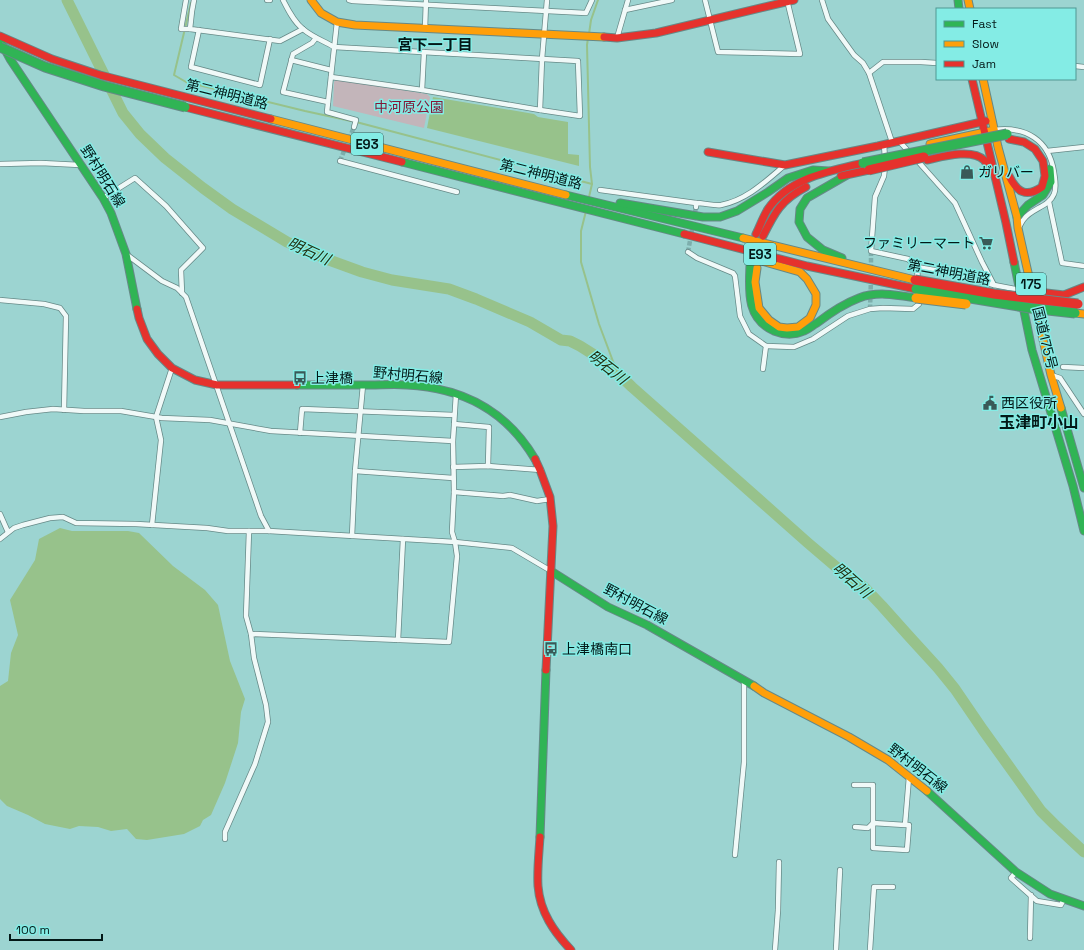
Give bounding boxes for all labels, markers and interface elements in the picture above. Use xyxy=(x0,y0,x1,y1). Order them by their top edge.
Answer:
legend xyxy=(936,8,1076,80)
text: Fast xyxy=(972,16,997,32)
district label: 宮下一丁目 xyxy=(397,35,473,54)
text: Slow xyxy=(972,36,999,52)
text: Jam xyxy=(972,56,996,72)
street label: 第二神明道路 xyxy=(184,75,270,113)
park label: 中河原公園 xyxy=(374,98,444,116)
road number: E93 xyxy=(351,133,383,155)
street label: 野村明石線 xyxy=(77,142,129,210)
street label: 第二神明道路 xyxy=(498,155,584,193)
place label: ガリバー xyxy=(978,163,1034,181)
shop icon: ガリバー xyxy=(959,164,975,180)
water label: 明石川 xyxy=(285,233,335,270)
place label: ファミリーマート xyxy=(863,234,975,252)
supermarket icon: ファミリーマート xyxy=(978,235,994,251)
road number: E93 xyxy=(744,243,776,265)
street label: 第二神明道路 xyxy=(906,255,992,289)
road number: 175 xyxy=(1016,273,1046,295)
street label: 国道175号 xyxy=(1029,305,1061,371)
water label: 明石川 xyxy=(584,346,633,390)
street label: 野村明石線 xyxy=(372,363,444,387)
place label: 上津橋 xyxy=(311,369,353,387)
bus stop icon: 上津橋 xyxy=(292,370,308,386)
place label: 西区役所 xyxy=(1001,394,1057,412)
public building icon: 西区役所 xyxy=(982,395,998,411)
district label: 玉津町小山 xyxy=(999,412,1079,433)
water label: 明石川 xyxy=(829,558,877,603)
street label: 野村明石線 xyxy=(601,580,671,628)
place label: 上津橋南口 xyxy=(562,640,632,658)
bus stop icon: 上津橋南口 xyxy=(543,641,559,657)
street label: 野村明石線 xyxy=(885,739,951,797)
scale bar xyxy=(10,916,102,942)
text: 100 m xyxy=(16,922,50,938)

